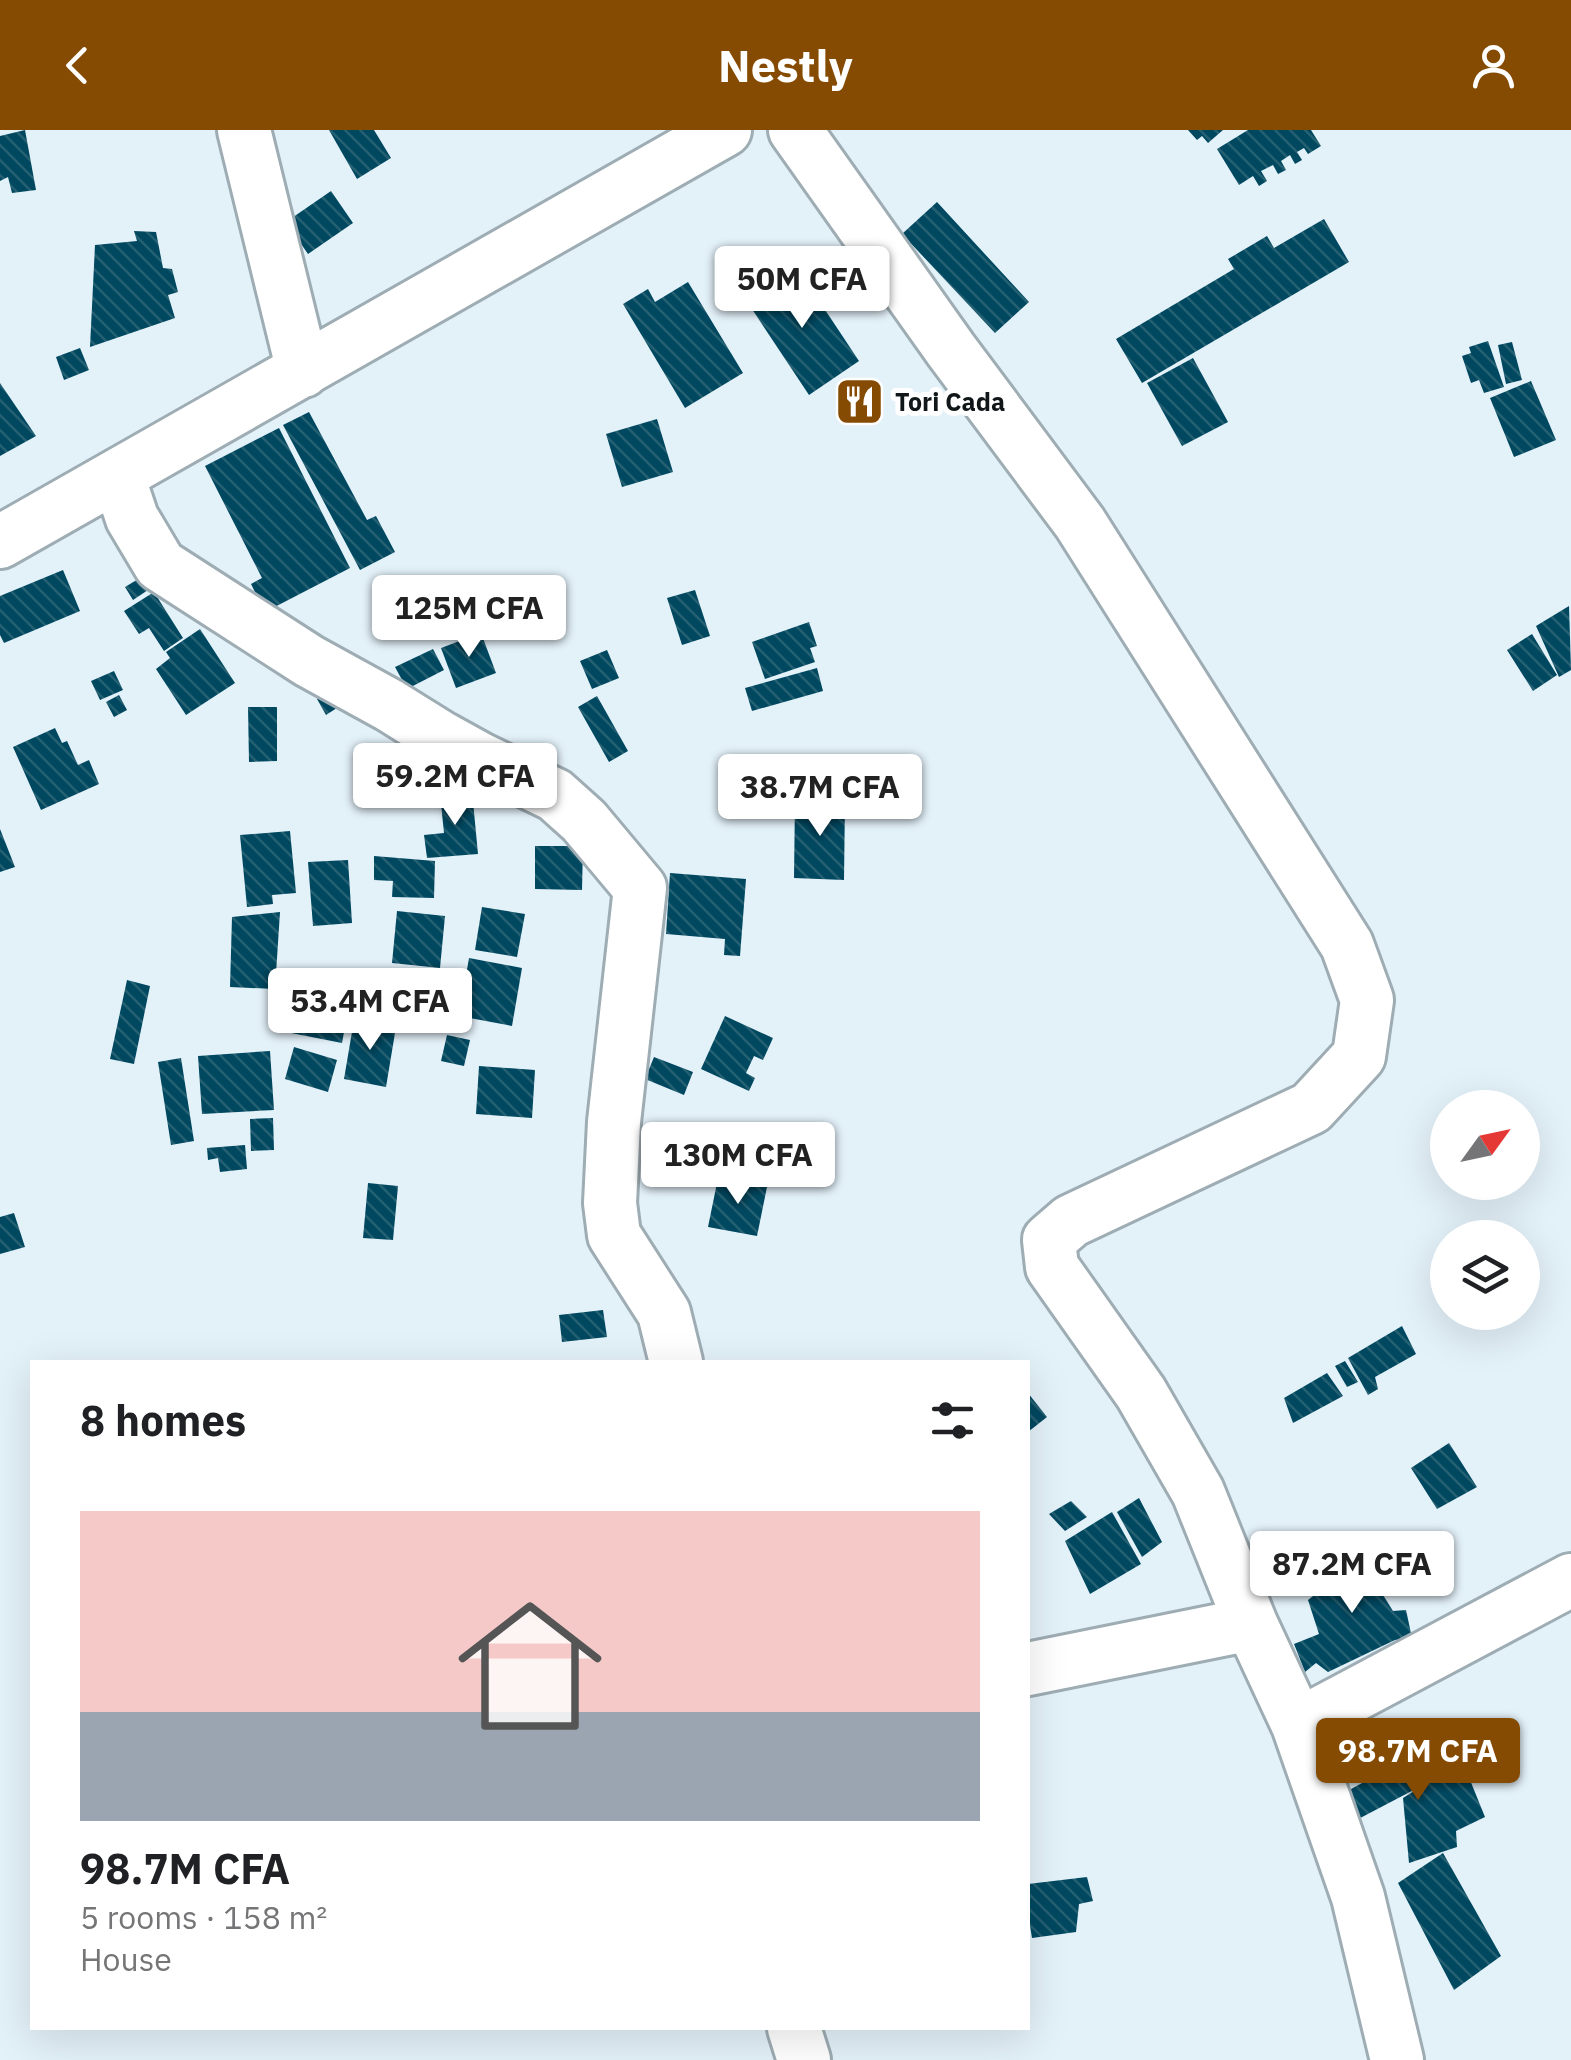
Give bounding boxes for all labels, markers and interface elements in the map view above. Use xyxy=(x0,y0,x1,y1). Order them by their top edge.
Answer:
text: Nestly xyxy=(718,36,853,94)
icon: back xyxy=(50,38,105,93)
icon: person xyxy=(1466,38,1521,93)
pin: 50M CFA xyxy=(710,246,894,331)
text: 50M CFA xyxy=(737,257,867,299)
restaurant icon: Tori Cada xyxy=(834,375,886,427)
place label: Tori Cada xyxy=(895,385,1005,418)
pin: 125M CFA xyxy=(366,575,572,660)
text: 125M CFA xyxy=(394,586,544,628)
pin: 59.2M CFA xyxy=(341,743,569,828)
text: 59.2M CFA xyxy=(375,754,535,796)
pin: 38.7M CFA xyxy=(706,754,934,839)
text: 38.7M CFA xyxy=(740,765,900,807)
pin: 53.4M CFA xyxy=(256,968,484,1053)
text: 53.4M CFA xyxy=(290,979,450,1021)
north arrow xyxy=(1430,1090,1540,1200)
map controls xyxy=(1430,1090,1540,1330)
pin: 130M CFA xyxy=(635,1122,841,1207)
text: 130M CFA xyxy=(663,1133,813,1175)
button: layers xyxy=(1430,1220,1540,1330)
text: 8 homes xyxy=(80,1393,246,1448)
icon: filters xyxy=(925,1393,980,1448)
pin: 87.2M CFA xyxy=(1238,1531,1466,1616)
text: 87.2M CFA xyxy=(1272,1542,1432,1584)
icon: home xyxy=(440,1576,620,1756)
pin: 98.7M CFA xyxy=(1304,1718,1532,1803)
text: 98.7M CFA xyxy=(1338,1729,1498,1771)
text: 98.7M CFA xyxy=(80,1841,290,1896)
text: 5 rooms · 158 m² xyxy=(80,1896,327,1938)
text: House xyxy=(80,1938,172,1980)

